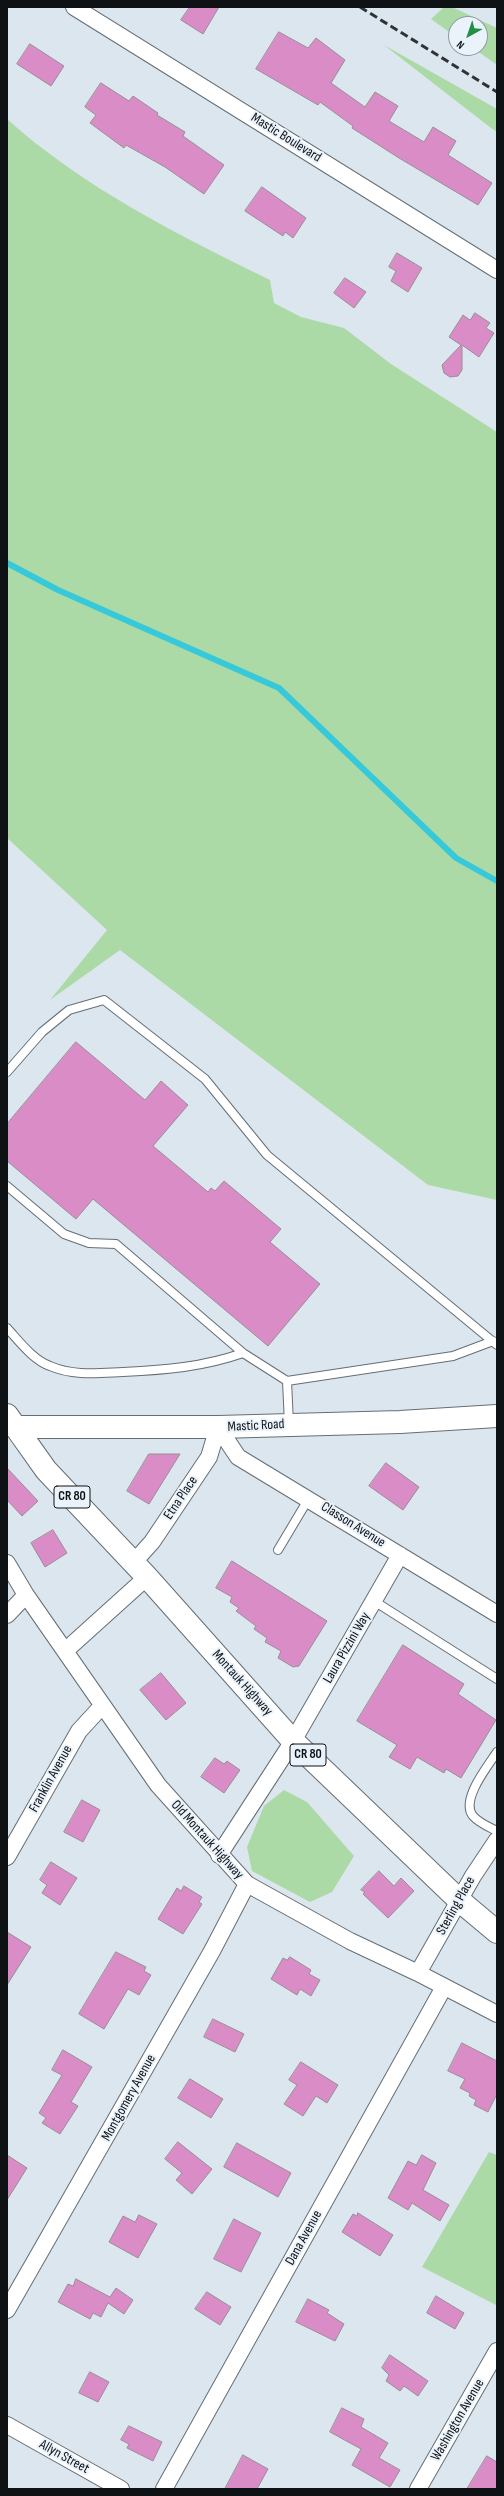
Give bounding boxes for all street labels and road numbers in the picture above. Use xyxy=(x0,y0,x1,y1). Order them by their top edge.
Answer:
street label: Mastic Boulevard xyxy=(248,110,324,166)
street label: Mastic Road xyxy=(227,1416,285,1436)
street label: Etna Place xyxy=(160,1473,202,1523)
road number: CR 80 xyxy=(54,1486,90,1508)
street label: Classon Avenue xyxy=(318,1499,388,1551)
street label: Laura Pizzini Way xyxy=(320,1609,374,1687)
street label: Montauk Highway xyxy=(208,1647,276,1719)
street label: Franklin Avenue xyxy=(26,1743,76,1815)
road number: CR 80 xyxy=(290,1744,326,1766)
street label: Old Montauk Highway xyxy=(167,1797,247,1883)
street label: Sterling Place xyxy=(433,1874,479,1938)
street label: Montgomery Avenue xyxy=(98,2052,160,2144)
street label: Dana Avenue xyxy=(282,2208,326,2268)
street label: Washington Avenue xyxy=(428,2376,488,2464)
street label: Allyn Street xyxy=(36,2436,92,2478)

